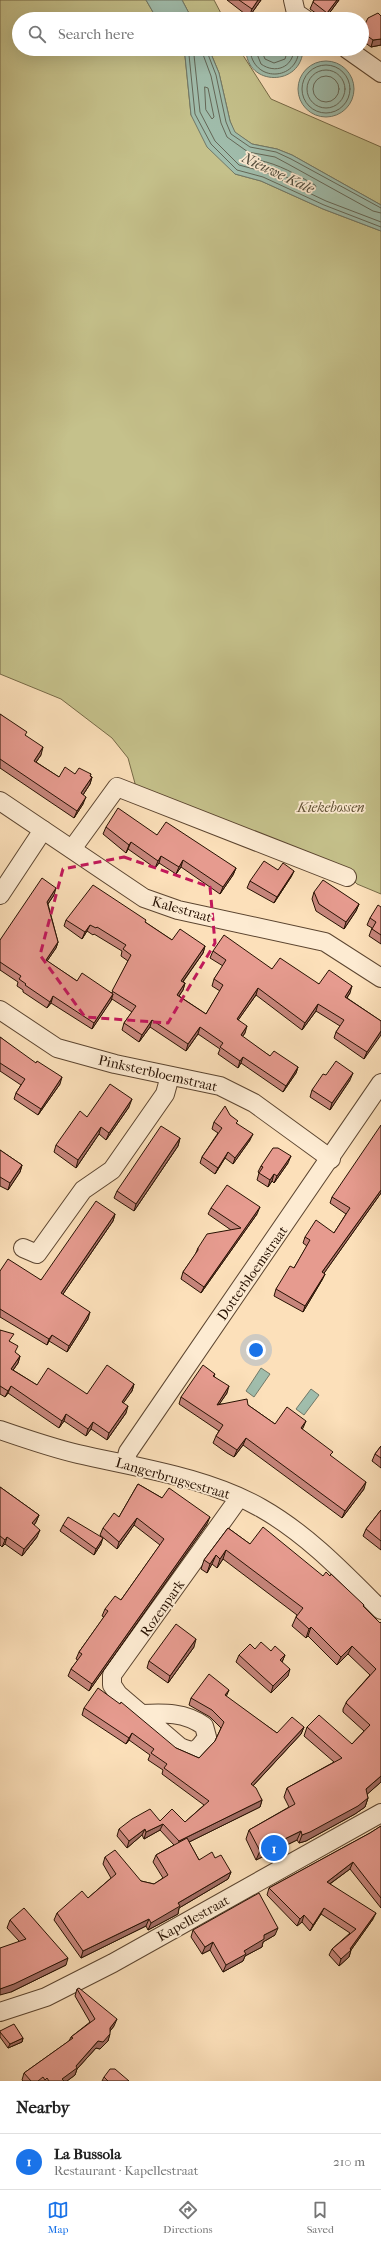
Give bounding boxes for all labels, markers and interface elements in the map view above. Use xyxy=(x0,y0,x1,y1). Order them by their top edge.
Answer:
search box xyxy=(12,12,369,56)
icon: search xyxy=(26,23,48,45)
text: Search here xyxy=(58,25,134,43)
water label: Nieuwe Kale xyxy=(238,148,318,198)
park label: Kiekebossen xyxy=(296,799,365,816)
street label: Kalestraat xyxy=(150,893,214,926)
street label: Pinksterbloemstraat xyxy=(97,1052,219,1095)
street label: Dotterbloemstraat xyxy=(214,1223,291,1324)
your location xyxy=(246,1340,266,1360)
street label: Langerbrugsestraat xyxy=(114,1454,232,1503)
street label: Rozenpark xyxy=(137,1576,189,1640)
pin: 1 xyxy=(261,1833,287,1863)
street label: Kapellestraat xyxy=(154,1892,232,1945)
text: Nearby xyxy=(16,2097,70,2117)
text: La Bussola xyxy=(54,2145,121,2163)
text: 1 xyxy=(27,2154,31,2169)
text: 210 m xyxy=(333,2154,365,2169)
text: Restaurant · Kapellestraat xyxy=(54,2163,198,2178)
tab: Map xyxy=(47,2199,69,2236)
tab: Directions xyxy=(163,2199,213,2236)
tab: Saved xyxy=(307,2199,334,2236)

